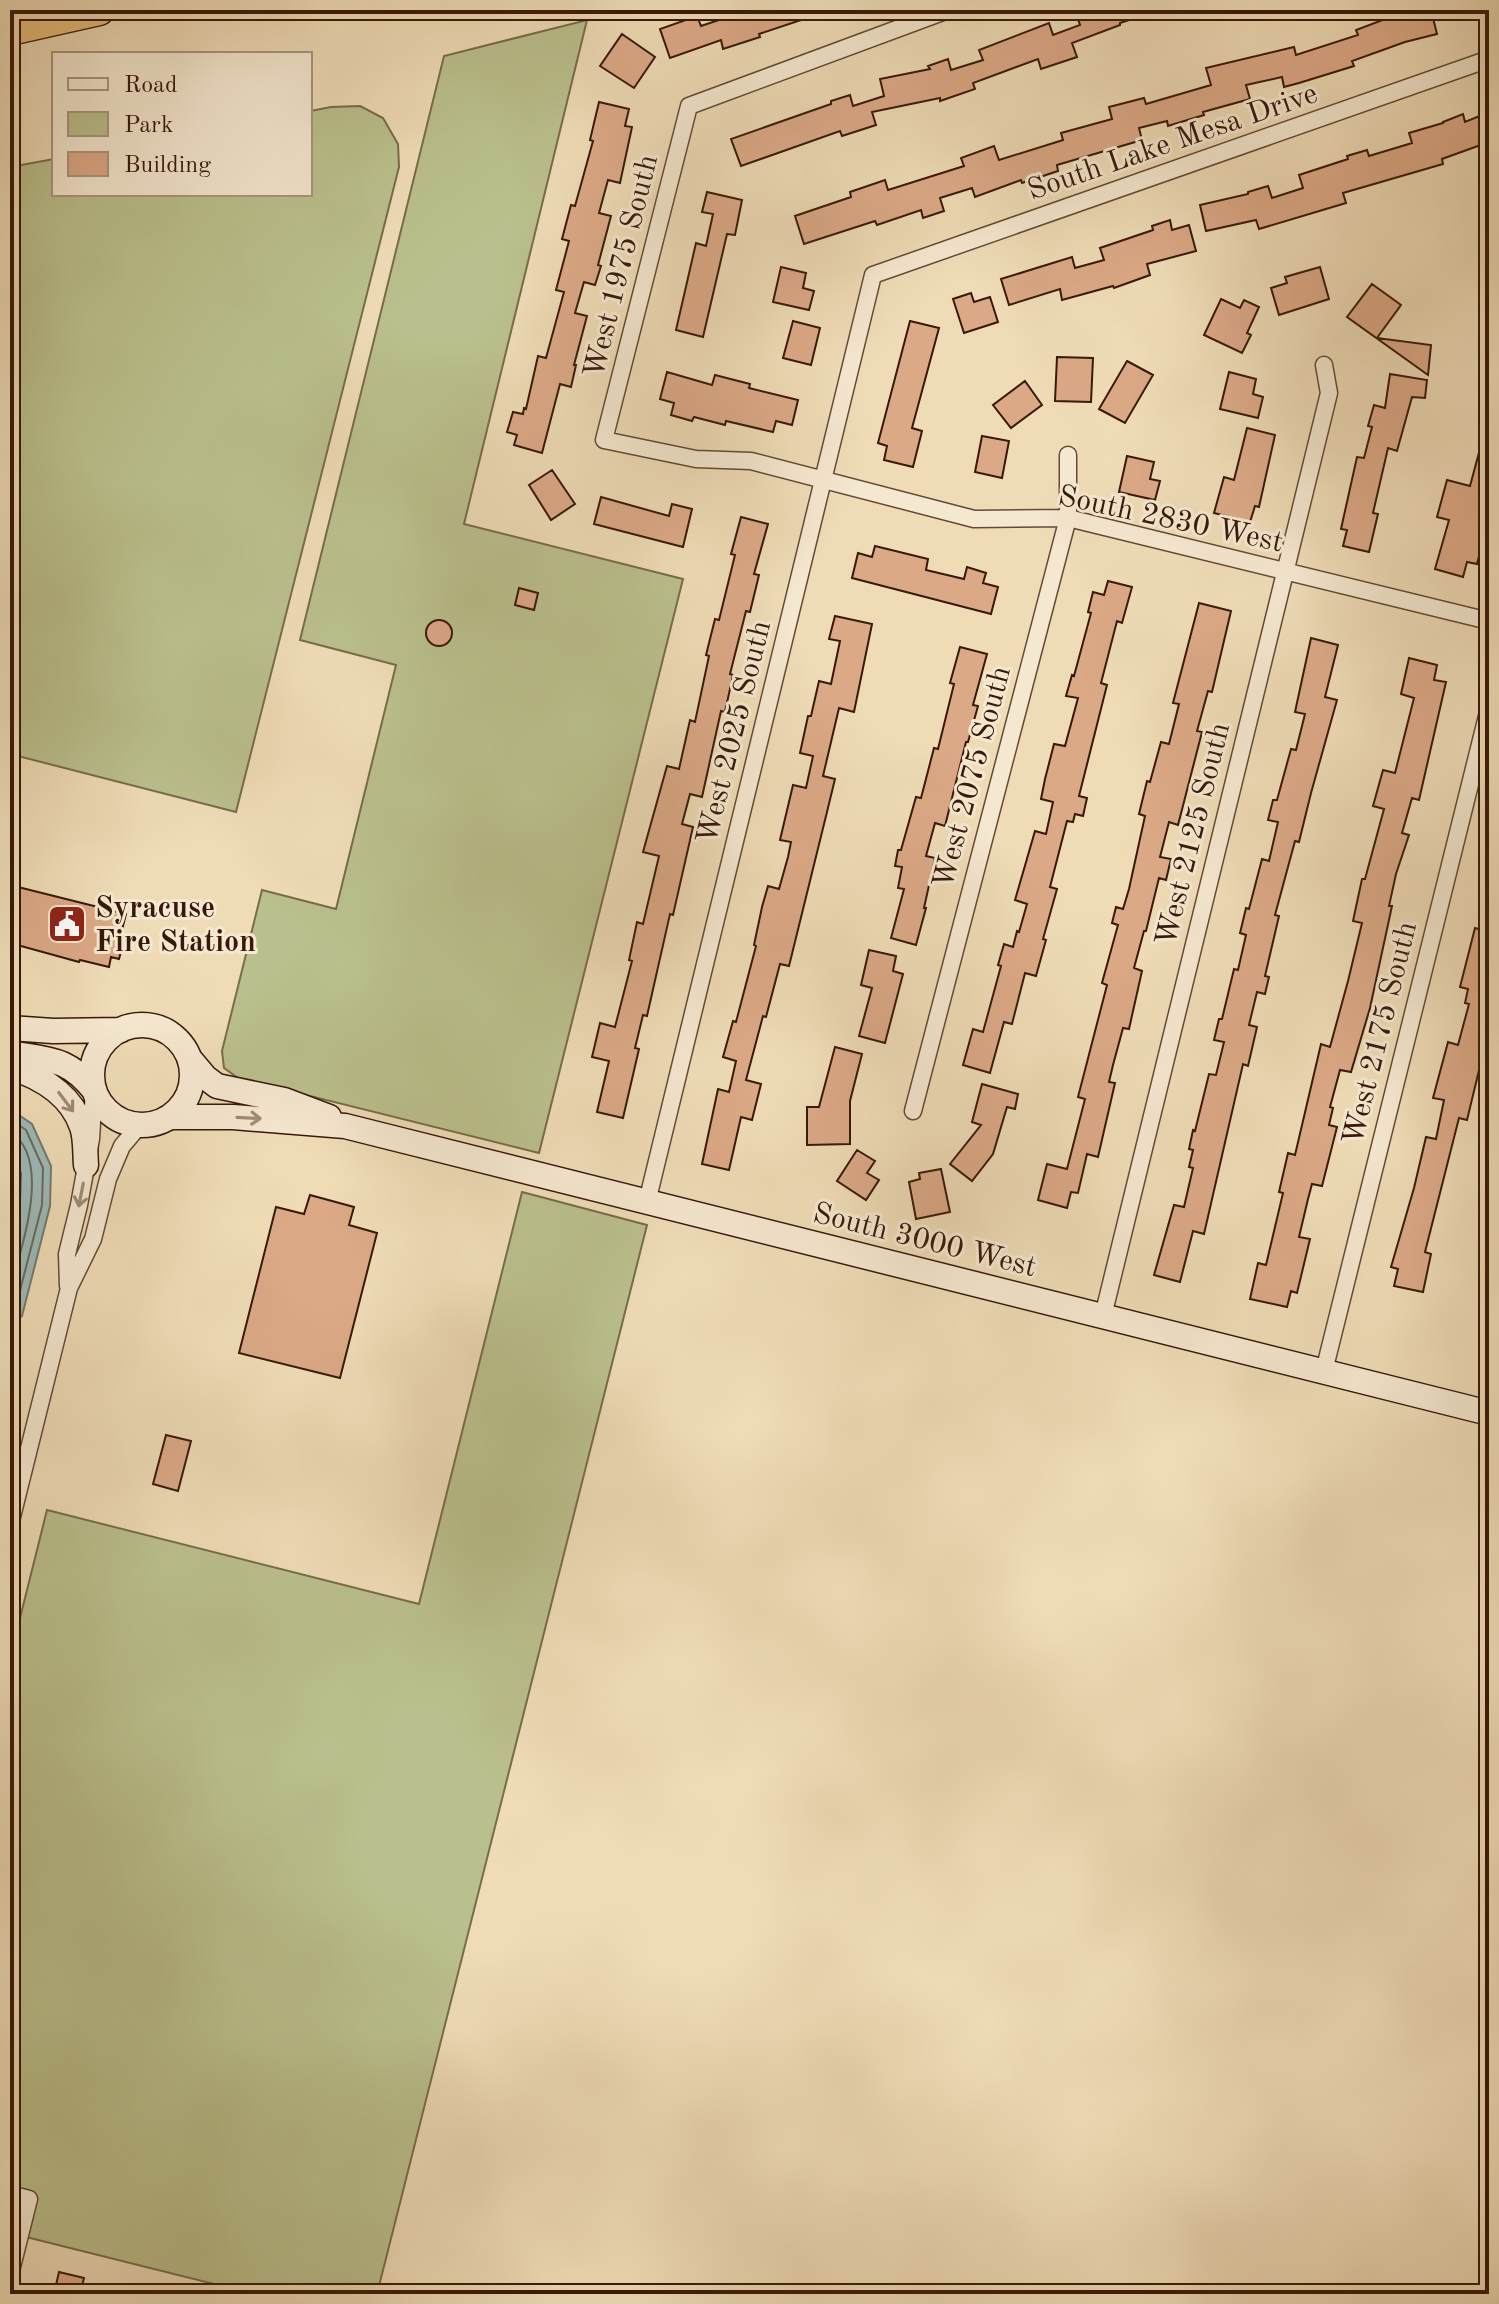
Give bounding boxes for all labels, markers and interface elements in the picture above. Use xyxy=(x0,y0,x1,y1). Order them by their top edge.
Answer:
legend xyxy=(52,52,312,196)
text: Road xyxy=(124,74,177,98)
street label: South Lake Mesa Drive xyxy=(1024,79,1322,207)
text: Park xyxy=(124,114,173,138)
street label: West 1975 South xyxy=(580,152,664,381)
text: Building xyxy=(124,154,211,178)
street label: South 2830 West xyxy=(1055,481,1286,558)
street label: West 2025 South xyxy=(693,618,777,847)
street label: West 2075 South xyxy=(929,663,1017,892)
street label: West 2125 South xyxy=(1152,720,1236,949)
place label: Syracuse Fire Station xyxy=(95,894,256,958)
public building icon: Syracuse Fire Station xyxy=(46,903,88,945)
street label: West 2175 South xyxy=(1339,919,1423,1148)
one-way arrow xyxy=(58,1091,74,1113)
one-way arrow xyxy=(235,1111,262,1126)
one-way arrow xyxy=(72,1181,87,1207)
street label: South 3000 West xyxy=(810,1199,1039,1283)

